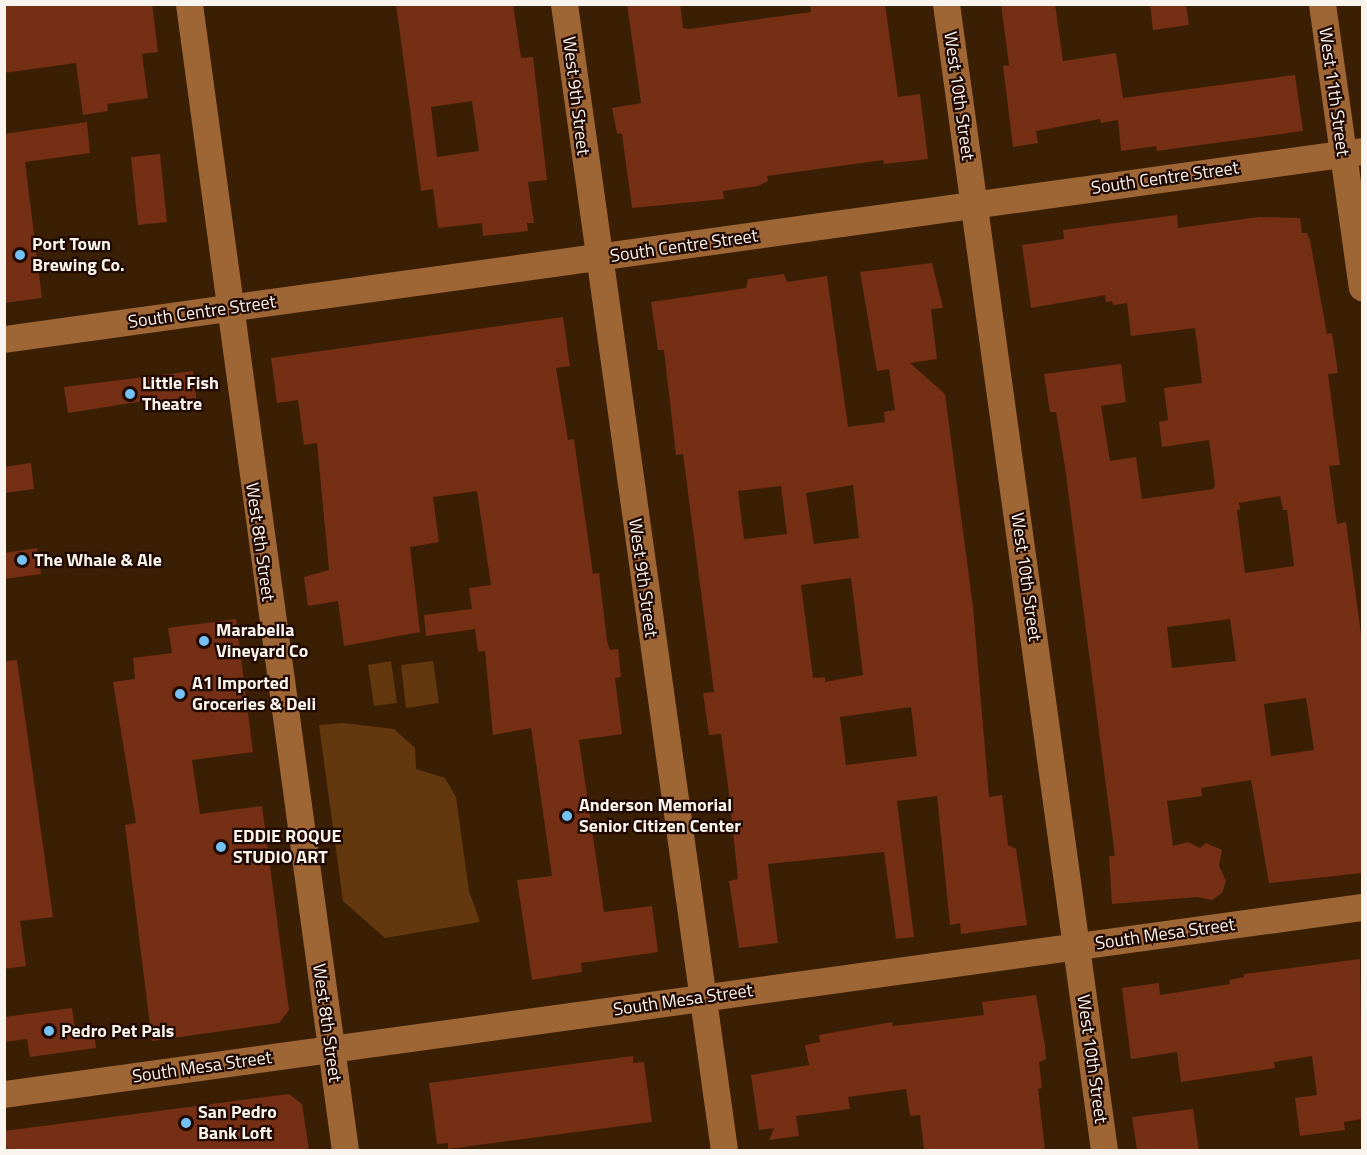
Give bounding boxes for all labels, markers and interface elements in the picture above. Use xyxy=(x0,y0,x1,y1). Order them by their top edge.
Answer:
street label: West 11th Street xyxy=(1314,26,1354,158)
street label: West 10th Street xyxy=(939,30,979,162)
street label: West 9th Street xyxy=(558,35,594,157)
street label: South Centre Street xyxy=(1090,157,1240,199)
street label: South Centre Street xyxy=(609,225,759,267)
place label: Port Town Brewing Co. xyxy=(32,234,125,276)
marker: Port Town Brewing Co. xyxy=(13,248,27,262)
street label: South Centre Street xyxy=(127,291,277,333)
place label: Little Fish Theatre xyxy=(142,373,219,416)
marker: Little Fish Theatre xyxy=(123,387,137,401)
street label: West 8th Street xyxy=(241,481,279,603)
street label: West 10th Street xyxy=(1006,511,1046,643)
street label: West 9th Street xyxy=(624,517,662,639)
place label: The Whale & Ale xyxy=(34,549,162,571)
marker: The Whale & Ale xyxy=(15,553,29,567)
place label: Marabella Vineyard Co xyxy=(216,620,308,662)
marker: Marabella Vineyard Co xyxy=(197,634,211,648)
place label: A1 Imported Groceries & Deli xyxy=(192,673,316,716)
marker: A1 Imported Groceries & Deli xyxy=(173,687,187,701)
place label: Anderson Memorial Senior Citizen Center xyxy=(579,795,741,838)
marker: Anderson Memorial Senior Citizen Center xyxy=(560,809,574,823)
place label: EDDIE ROQUE STUDIO ART xyxy=(233,826,341,868)
marker: EDDIE ROQUE STUDIO ART xyxy=(214,840,228,854)
street label: South Mesa Street xyxy=(1094,914,1236,954)
street label: West 8th Street xyxy=(308,962,346,1084)
street label: South Mesa Street xyxy=(612,980,754,1020)
street label: West 10th Street xyxy=(1072,993,1112,1125)
place label: Pedro Pet Pals xyxy=(61,1020,174,1042)
marker: Pedro Pet Pals xyxy=(42,1024,56,1038)
street label: South Mesa Street xyxy=(131,1047,273,1087)
place label: San Pedro Bank Loft xyxy=(198,1102,277,1144)
marker: San Pedro Bank Loft xyxy=(179,1116,193,1130)

